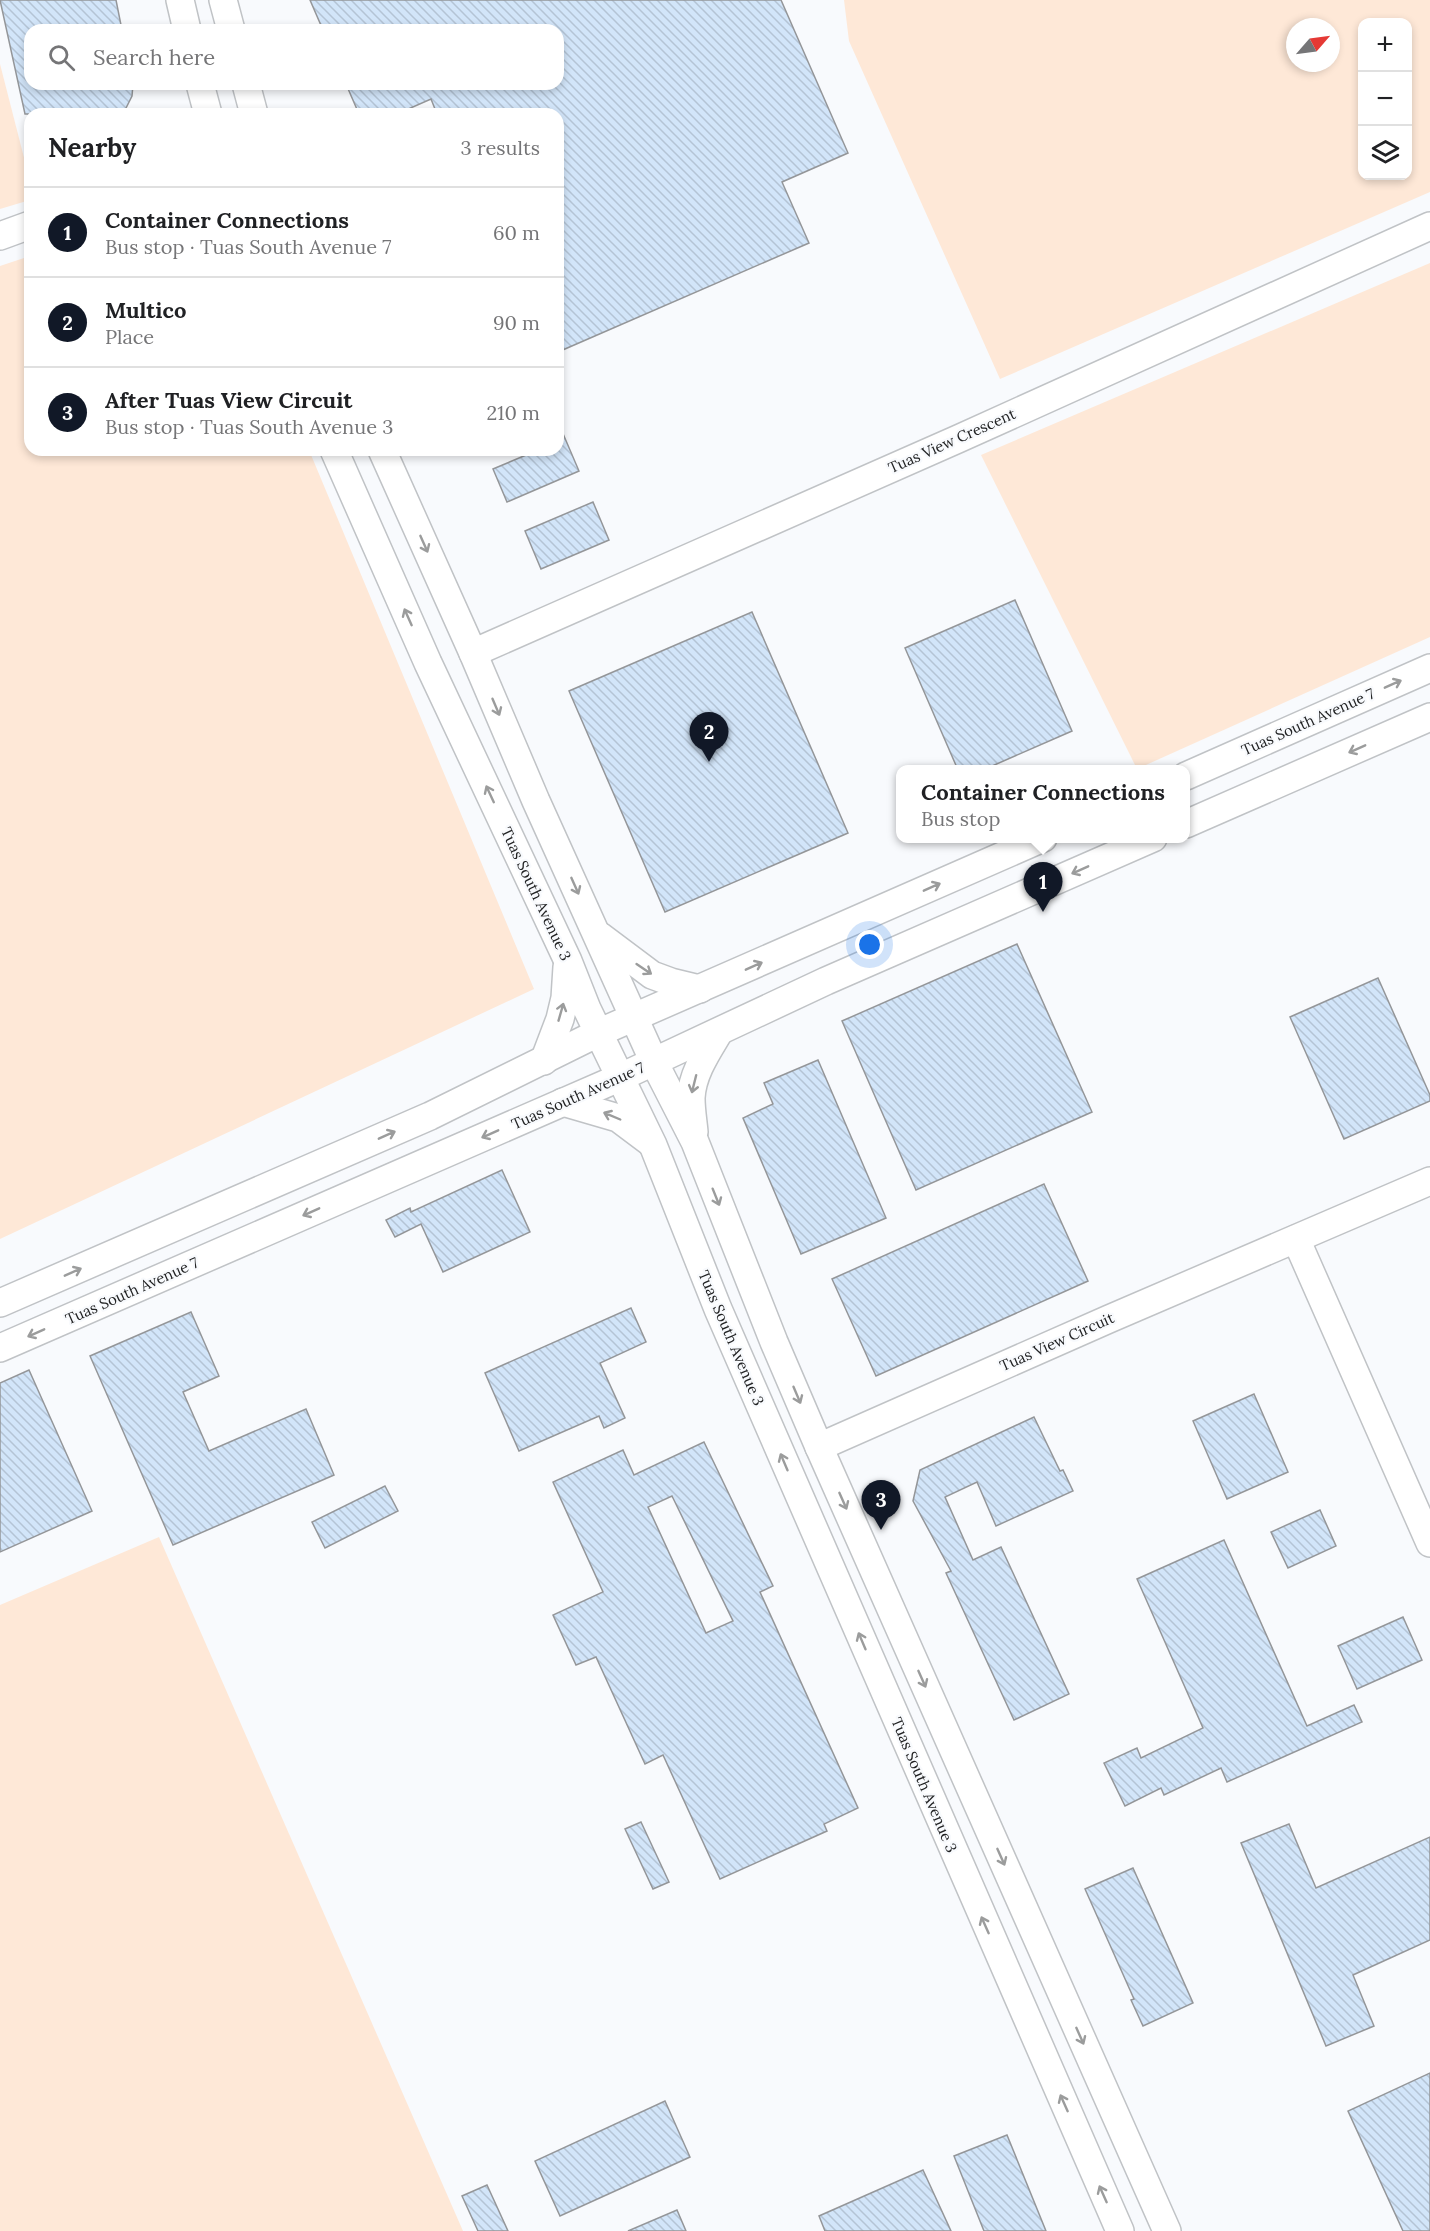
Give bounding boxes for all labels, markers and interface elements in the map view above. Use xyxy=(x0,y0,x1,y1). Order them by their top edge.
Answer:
north arrow xyxy=(1286,18,1340,72)
map controls xyxy=(1358,18,1412,180)
button: + xyxy=(1358,18,1412,72)
search box xyxy=(24,24,564,90)
icon: search xyxy=(45,41,78,74)
text: Search here xyxy=(93,43,215,71)
button: − xyxy=(1358,72,1412,126)
button: layers xyxy=(1358,126,1412,180)
text: Nearby xyxy=(48,131,136,164)
text: 3 results xyxy=(461,135,540,160)
text: Container Connections xyxy=(105,206,349,234)
text: 1 xyxy=(63,220,72,245)
text: 60 m xyxy=(493,220,540,245)
text: Bus stop · Tuas South Avenue 7 xyxy=(105,234,392,259)
text: Multico xyxy=(105,296,186,324)
text: 2 xyxy=(62,310,73,335)
text: 90 m xyxy=(493,310,540,335)
text: Place xyxy=(105,324,154,349)
text: After Tuas View Circuit xyxy=(105,386,352,414)
text: 3 xyxy=(62,400,73,425)
text: 210 m xyxy=(486,400,540,425)
street label: Tuas View Crescent xyxy=(885,404,1019,477)
text: Bus stop · Tuas South Avenue 3 xyxy=(105,414,393,439)
one-way arrow xyxy=(419,535,431,553)
one-way arrow xyxy=(402,608,413,626)
one-way arrow xyxy=(1383,678,1401,690)
street label: Tuas South Avenue 7 xyxy=(1238,684,1377,759)
one-way arrow xyxy=(491,697,502,716)
pin: 2 xyxy=(690,712,728,762)
one-way arrow xyxy=(1349,744,1367,755)
popup xyxy=(896,765,1190,843)
text: Container Connections xyxy=(921,778,1165,806)
one-way arrow xyxy=(483,786,495,804)
text: Bus stop xyxy=(921,806,1000,831)
street label: Tuas South Avenue 3 xyxy=(497,824,576,964)
pin: 1 xyxy=(1024,862,1062,912)
one-way arrow xyxy=(1072,865,1090,877)
one-way arrow xyxy=(570,876,582,894)
one-way arrow xyxy=(923,881,941,892)
your location xyxy=(855,930,884,959)
one-way arrow xyxy=(745,959,763,970)
one-way arrow xyxy=(635,963,651,975)
one-way arrow xyxy=(556,1003,567,1022)
street label: Tuas South Avenue 7 xyxy=(508,1058,647,1133)
one-way arrow xyxy=(688,1075,700,1094)
one-way arrow xyxy=(603,1110,621,1121)
one-way arrow xyxy=(378,1128,396,1139)
one-way arrow xyxy=(481,1129,500,1140)
one-way arrow xyxy=(711,1187,722,1205)
one-way arrow xyxy=(303,1207,321,1219)
street label: Tuas South Avenue 7 xyxy=(62,1253,201,1328)
one-way arrow xyxy=(63,1265,81,1277)
street label: Tuas South Avenue 3 xyxy=(694,1267,769,1408)
street label: Tuas View Circuit xyxy=(997,1308,1117,1375)
one-way arrow xyxy=(28,1327,46,1339)
one-way arrow xyxy=(792,1385,803,1403)
one-way arrow xyxy=(778,1453,789,1472)
pin: 3 xyxy=(862,1480,900,1530)
one-way arrow xyxy=(838,1491,849,1509)
one-way arrow xyxy=(855,1632,867,1650)
one-way arrow xyxy=(918,1670,929,1688)
street label: Tuas South Avenue 3 xyxy=(887,1714,962,1855)
one-way arrow xyxy=(996,1848,1008,1866)
one-way arrow xyxy=(979,1916,991,1934)
one-way arrow xyxy=(1075,2026,1087,2044)
one-way arrow xyxy=(1058,2095,1069,2113)
one-way arrow xyxy=(1097,2185,1108,2203)

